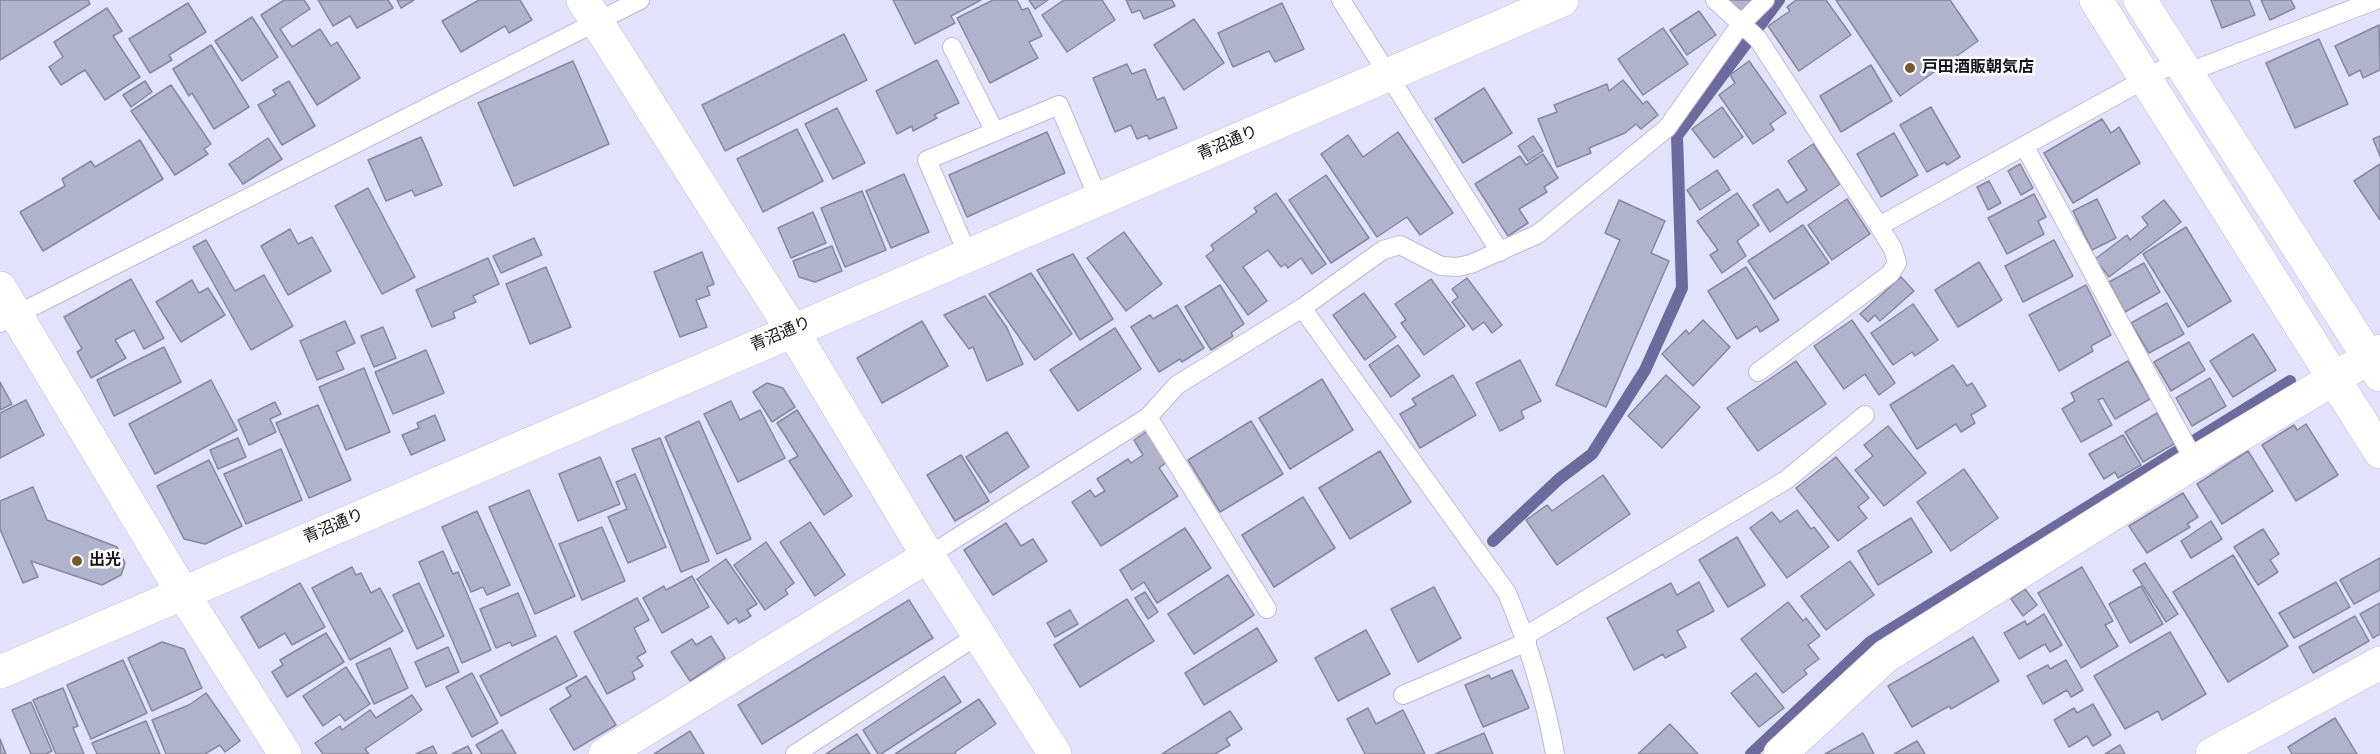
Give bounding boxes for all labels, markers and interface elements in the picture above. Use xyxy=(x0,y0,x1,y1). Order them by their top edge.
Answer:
place label: 戸田酒販朝気店 xyxy=(1922,58,2034,78)
marker: 戸田酒販朝気店 xyxy=(1903,61,1917,75)
street label: 青沼通り xyxy=(1195,123,1261,165)
street label: 青沼通り xyxy=(748,314,814,356)
street label: 青沼通り xyxy=(301,506,367,548)
place label: 出光 xyxy=(89,551,121,571)
marker: 出光 xyxy=(70,554,84,568)

